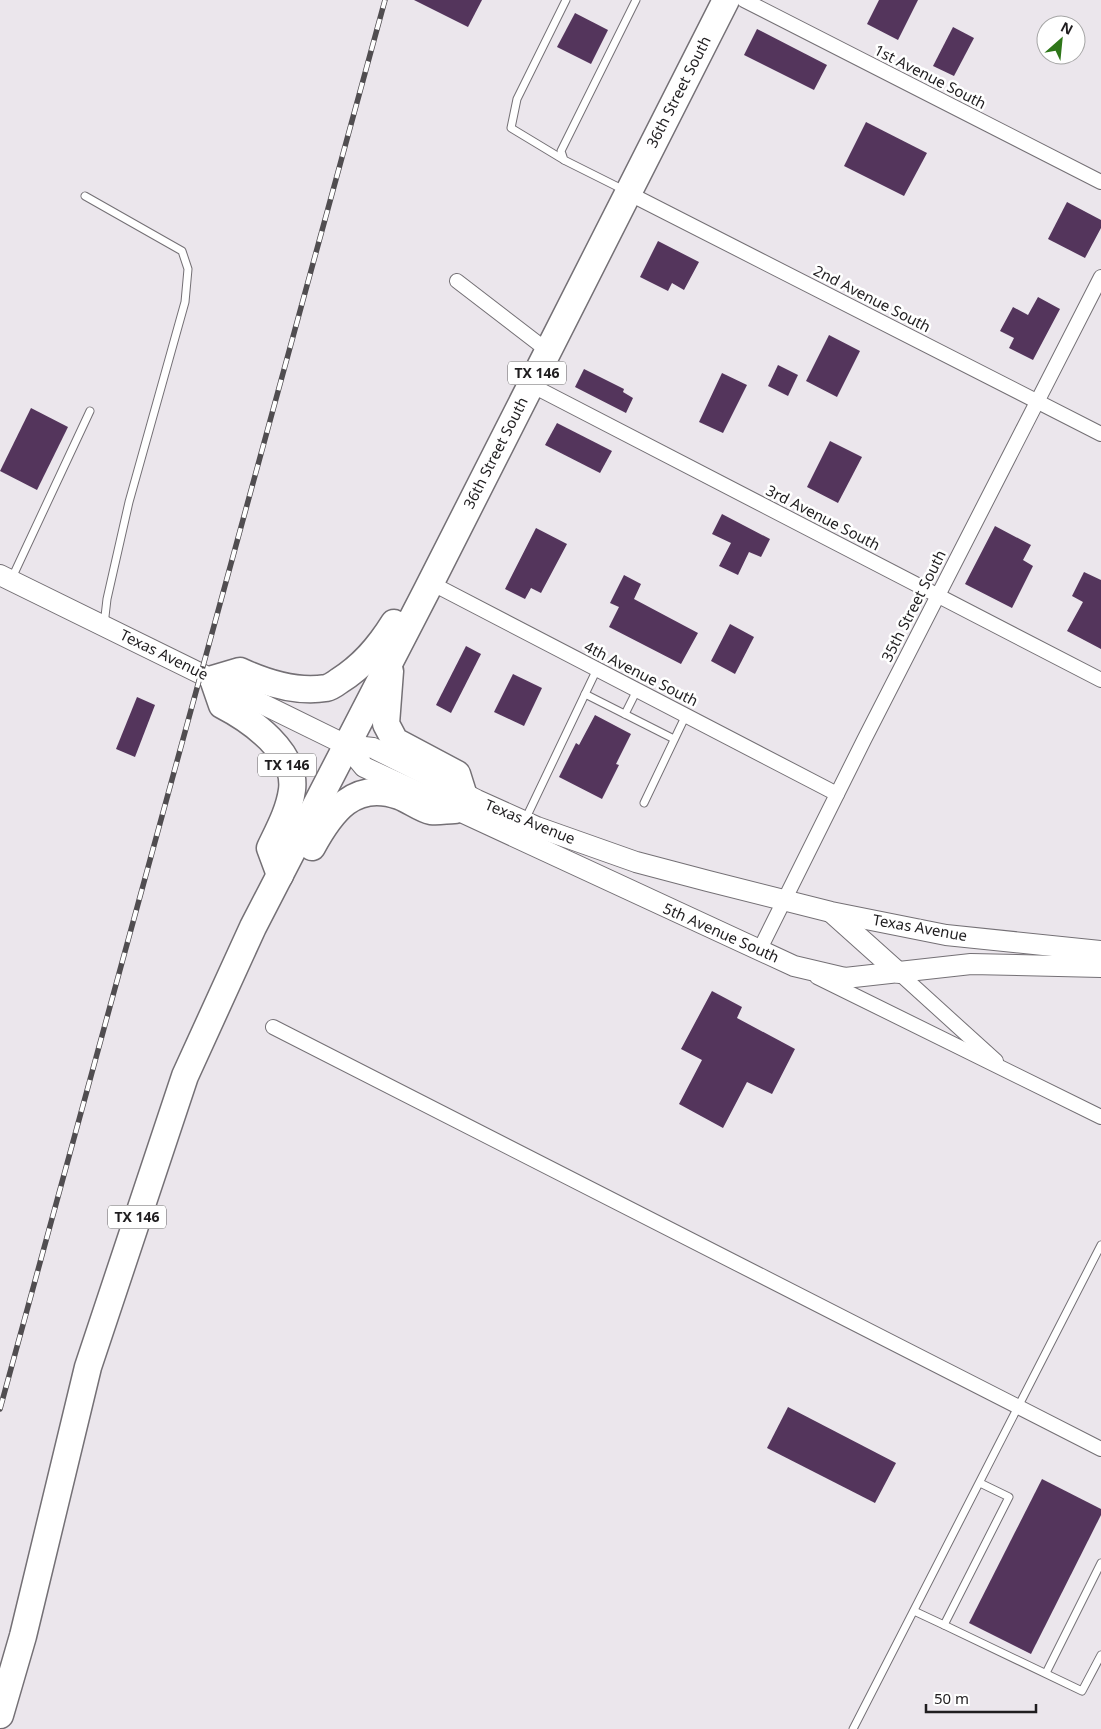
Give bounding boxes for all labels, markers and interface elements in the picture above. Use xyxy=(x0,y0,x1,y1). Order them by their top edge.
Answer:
north arrow xyxy=(1036,15,1086,65)
text: N xyxy=(1058,17,1077,39)
street label: 36th Street South xyxy=(641,32,715,151)
street label: 1st Avenue South xyxy=(871,39,990,113)
street label: 2nd Avenue South xyxy=(811,260,934,336)
road number: TX 146 xyxy=(508,362,566,384)
street label: 36th Street South xyxy=(458,393,532,512)
street label: 3rd Avenue South xyxy=(763,480,884,554)
street label: 35th Street South xyxy=(876,546,950,665)
street label: Texas Avenue xyxy=(117,624,212,684)
street label: 4th Avenue South xyxy=(581,636,702,710)
road number: TX 146 xyxy=(258,754,316,776)
street label: Texas Avenue xyxy=(482,794,578,848)
street label: 5th Avenue South xyxy=(660,898,783,967)
street label: Texas Avenue xyxy=(871,909,969,945)
road number: TX 146 xyxy=(108,1206,166,1228)
scale bar xyxy=(926,1682,1036,1714)
text: 50 m xyxy=(934,1688,969,1708)

